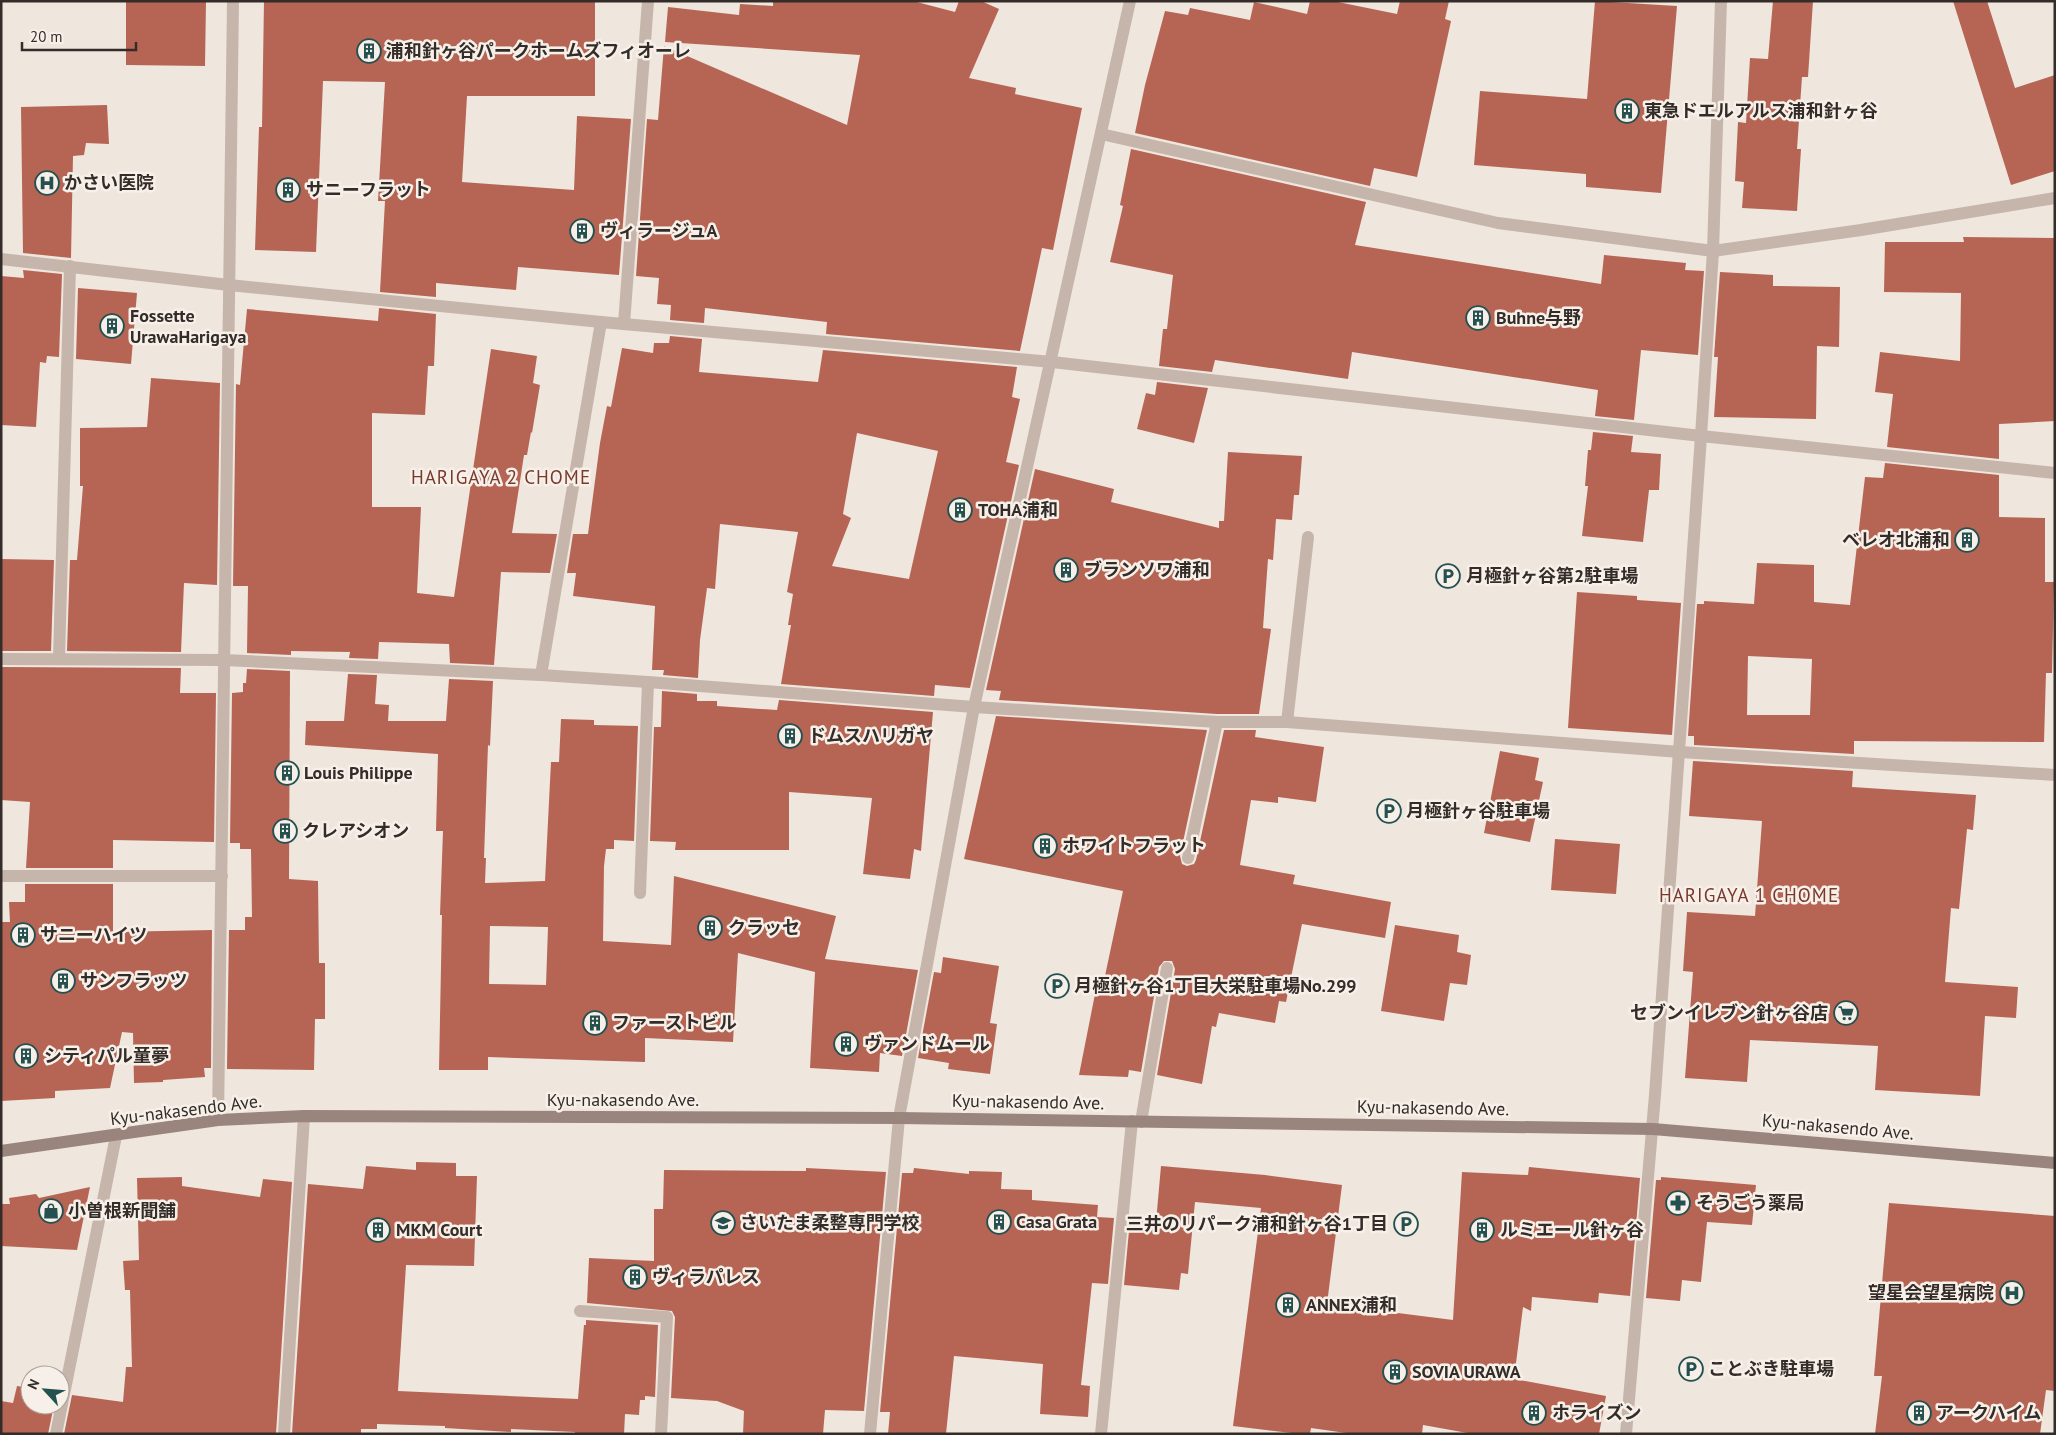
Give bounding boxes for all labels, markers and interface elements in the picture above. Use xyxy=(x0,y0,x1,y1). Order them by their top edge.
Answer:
scale bar xyxy=(22,20,136,52)
text: 20 m xyxy=(30,27,63,46)
building icon: 浦和針ヶ谷パークホームズフィオーレ xyxy=(356,38,382,64)
place label: 浦和針ヶ谷パークホームズフィオーレ xyxy=(386,39,691,62)
building icon: 東急ドエルアルス浦和針ヶ谷 xyxy=(1614,98,1640,124)
place label: 東急ドエルアルス浦和針ヶ谷 xyxy=(1644,99,1878,122)
hospital icon: かさい医院 xyxy=(34,170,60,196)
place label: かさい医院 xyxy=(64,171,154,194)
building icon: サニーフラット xyxy=(275,177,301,203)
place label: サニーフラット xyxy=(306,178,431,201)
building icon: ヴィラージュA xyxy=(569,218,595,244)
place label: ヴィラージュA xyxy=(600,219,717,242)
place label: Fossette UrawaHarigaya xyxy=(130,304,246,348)
building icon: Buhne与野 xyxy=(1465,305,1491,331)
place label: Buhne与野 xyxy=(1496,306,1581,329)
building icon: Fossette UrawaHarigaya xyxy=(99,313,125,339)
district label: HARIGAYA 2 CHOME xyxy=(411,465,591,489)
building icon: TOHA浦和 xyxy=(947,497,973,523)
place label: TOHA浦和 xyxy=(978,498,1058,521)
building icon: ベレオ北浦和 xyxy=(1954,527,1980,553)
place label: ベレオ北浦和 xyxy=(1842,528,1950,551)
building icon: ブランソワ浦和 xyxy=(1053,557,1079,583)
place label: ブランソワ浦和 xyxy=(1084,558,1210,581)
parking icon: 月極針ヶ谷第2駐車場 xyxy=(1435,563,1461,589)
place label: 月極針ヶ谷第2駐車場 xyxy=(1466,564,1638,587)
building icon: ドムスハリガヤ xyxy=(777,723,803,749)
place label: ドムスハリガヤ xyxy=(808,724,934,747)
building icon: Louis Philippe xyxy=(274,760,300,786)
place label: Louis Philippe xyxy=(304,761,413,784)
parking icon: 月極針ヶ谷駐車場 xyxy=(1376,798,1402,824)
place label: 月極針ヶ谷駐車場 xyxy=(1406,799,1550,822)
building icon: クレアシオン xyxy=(272,818,298,844)
place label: クレアシオン xyxy=(302,819,409,842)
building icon: ホワイトフラット xyxy=(1032,833,1058,859)
place label: ホワイトフラット xyxy=(1062,834,1206,857)
district label: HARIGAYA 1 CHOME xyxy=(1659,883,1839,907)
building icon: クラッセ xyxy=(697,915,723,941)
place label: クラッセ xyxy=(728,916,800,939)
building icon: サニーハイツ xyxy=(10,922,36,948)
place label: サニーハイツ xyxy=(40,923,147,946)
building icon: サンフラッツ xyxy=(50,968,76,994)
place label: サンフラッツ xyxy=(80,969,187,992)
parking icon: 月極針ヶ谷1丁目大栄駐車場No.299 xyxy=(1044,973,1070,999)
place label: 月極針ヶ谷1丁目大栄駐車場No.299 xyxy=(1074,974,1357,997)
supermarket icon: セブンイレブン針ヶ谷店 xyxy=(1833,1000,1859,1026)
place label: セブンイレブン針ヶ谷店 xyxy=(1630,1001,1828,1024)
building icon: ファーストビル xyxy=(582,1010,608,1036)
place label: ファーストビル xyxy=(612,1011,737,1034)
building icon: ヴァンドムール xyxy=(833,1031,859,1057)
place label: ヴァンドムール xyxy=(864,1032,990,1055)
building icon: シティパル童夢 xyxy=(13,1043,39,1069)
place label: シティパル童夢 xyxy=(44,1044,169,1067)
street label: Kyu-nakasendo Ave. xyxy=(547,1088,699,1111)
street label: Kyu-nakasendo Ave. xyxy=(109,1089,263,1130)
street label: Kyu-nakasendo Ave. xyxy=(952,1089,1104,1114)
street label: Kyu-nakasendo Ave. xyxy=(1357,1095,1509,1120)
street label: Kyu-nakasendo Ave. xyxy=(1761,1108,1915,1145)
pharmacy icon: そうごう薬局 xyxy=(1665,1190,1691,1216)
place label: そうごう薬局 xyxy=(1696,1191,1804,1214)
shop icon: 小曽根新聞舗 xyxy=(38,1198,64,1224)
place label: 小曽根新聞舗 xyxy=(68,1199,176,1222)
building icon: Casa Grata xyxy=(986,1209,1012,1235)
school or university icon: さいたま柔整専門学校 xyxy=(710,1210,736,1236)
place label: Casa Grata xyxy=(1016,1210,1097,1233)
place label: さいたま柔整専門学校 xyxy=(740,1211,919,1234)
parking icon: 三井のリパーク浦和針ヶ谷1丁目 xyxy=(1393,1211,1419,1237)
place label: 三井のリパーク浦和針ヶ谷1丁目 xyxy=(1126,1212,1388,1235)
building icon: MKM Court xyxy=(365,1217,391,1243)
building icon: ルミエール針ヶ谷 xyxy=(1469,1217,1495,1243)
place label: MKM Court xyxy=(396,1218,483,1241)
place label: ルミエール針ヶ谷 xyxy=(1500,1218,1644,1241)
building icon: ヴィラパレス xyxy=(622,1264,648,1290)
place label: ヴィラパレス xyxy=(652,1265,760,1288)
hospital icon: 望星会望星病院 xyxy=(1999,1280,2025,1306)
place label: 望星会望星病院 xyxy=(1868,1281,1994,1304)
building icon: ANNEX浦和 xyxy=(1275,1292,1301,1318)
place label: ANNEX浦和 xyxy=(1306,1293,1397,1316)
parking icon: ことぶき駐車場 xyxy=(1678,1356,1704,1382)
place label: ことぶき駐車場 xyxy=(1708,1357,1834,1380)
building icon: SOVIA URAWA xyxy=(1382,1359,1408,1385)
place label: SOVIA URAWA xyxy=(1412,1360,1521,1383)
north arrow xyxy=(20,1365,70,1415)
text: N xyxy=(23,1376,43,1392)
building icon: ホライズン xyxy=(1521,1400,1547,1426)
building icon: アークハイム xyxy=(1906,1400,1932,1426)
place label: ホライズン xyxy=(1552,1401,1641,1424)
place label: アークハイム xyxy=(1936,1401,2041,1424)

